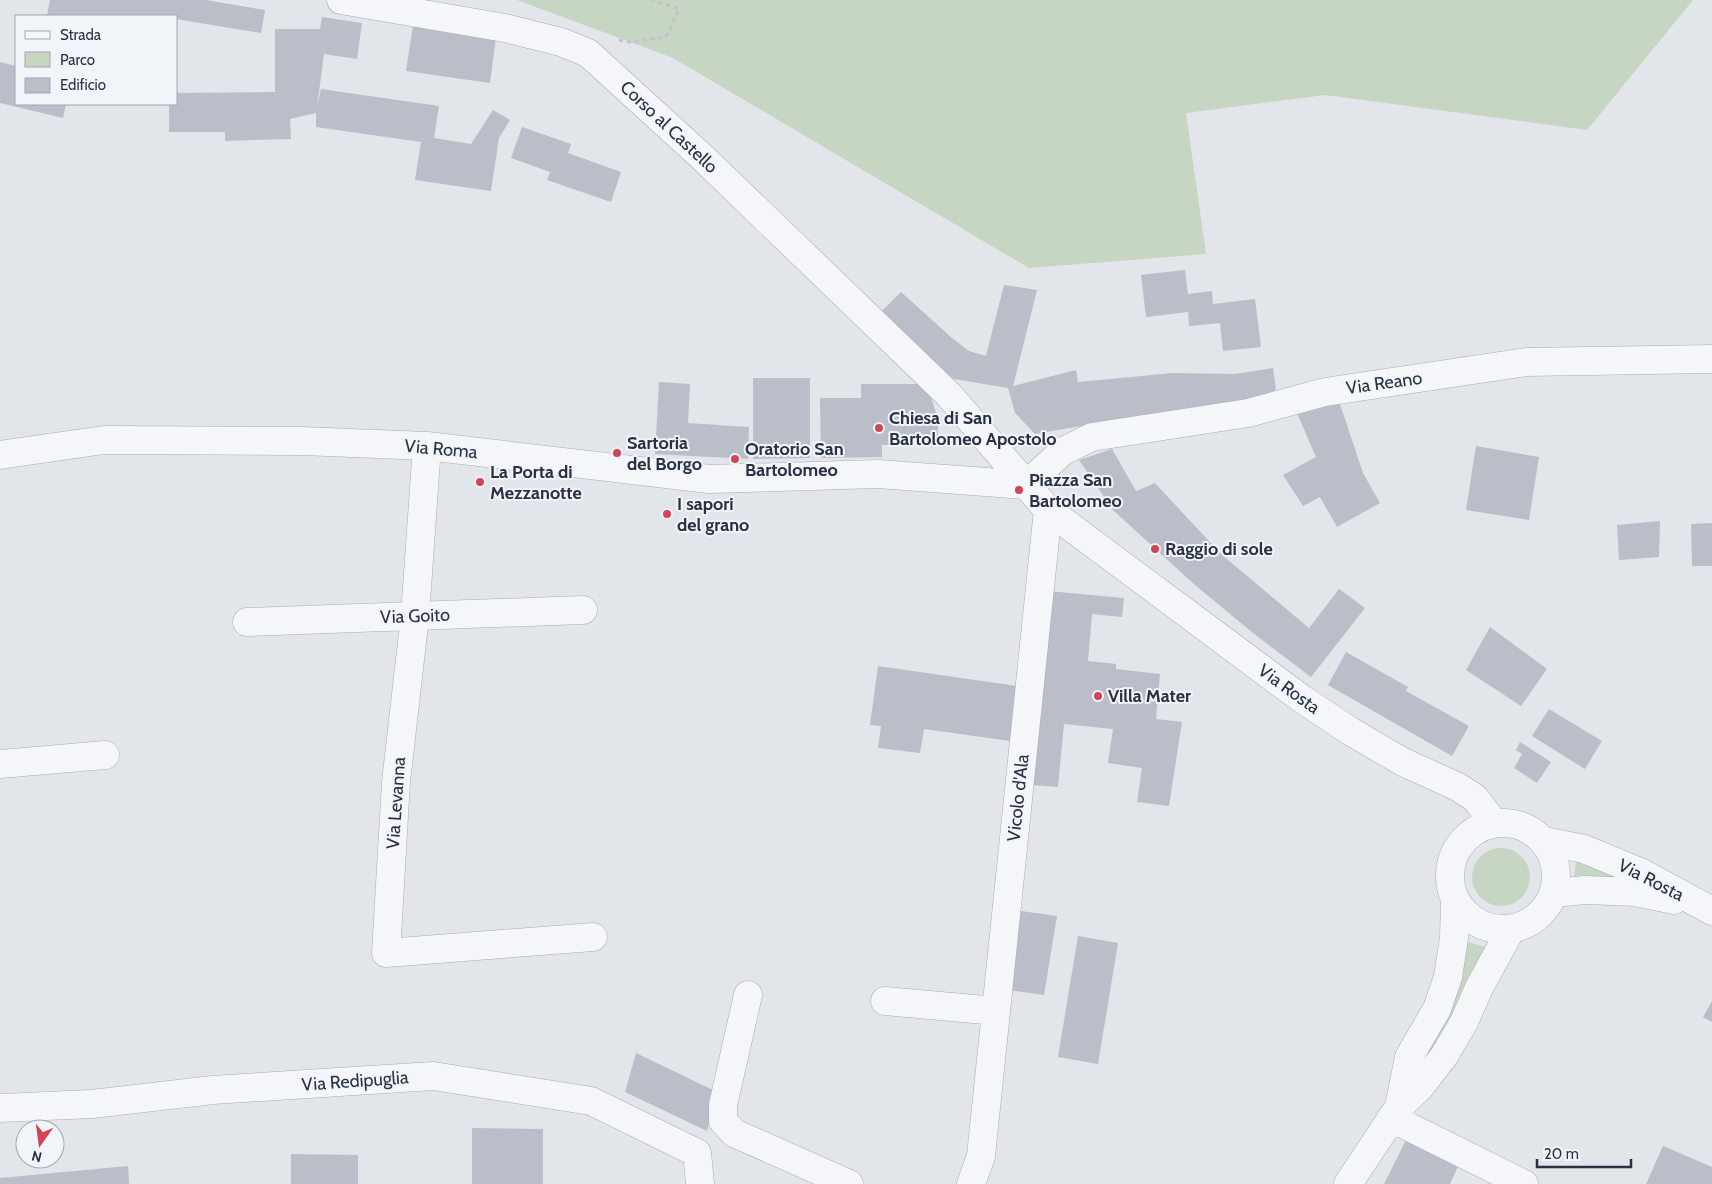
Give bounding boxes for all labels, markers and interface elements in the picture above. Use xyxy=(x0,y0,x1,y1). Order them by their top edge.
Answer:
legend xyxy=(15,15,178,105)
text: Strada xyxy=(60,26,102,44)
text: Parco xyxy=(60,51,95,69)
text: Edificio xyxy=(60,76,106,94)
street label: Corso al Castello xyxy=(616,76,722,178)
street label: Via Reano xyxy=(1345,367,1424,399)
place label: Chiesa di San Bartolomeo Apostolo xyxy=(889,407,1057,450)
marker: Chiesa di San Bartolomeo Apostolo xyxy=(873,422,885,434)
place label: Sartoria del Borgo xyxy=(627,432,702,475)
street label: Via Roma xyxy=(404,435,479,463)
place label: Oratorio San Bartolomeo xyxy=(745,438,844,481)
marker: Sartoria del Borgo xyxy=(611,447,623,459)
marker: Oratorio San Bartolomeo xyxy=(729,453,741,465)
place label: La Porta di Mezzanotte xyxy=(490,461,582,504)
place label: Piazza San Bartolomeo xyxy=(1029,469,1122,512)
marker: La Porta di Mezzanotte xyxy=(474,476,486,488)
marker: Piazza San Bartolomeo xyxy=(1013,484,1025,496)
place label: I sapori del grano xyxy=(677,493,749,536)
marker: I sapori del grano xyxy=(661,508,673,520)
place label: Raggio di sole xyxy=(1165,538,1273,560)
marker: Raggio di sole xyxy=(1149,543,1161,555)
street label: Via Goito xyxy=(380,604,450,628)
street label: Via Rosta xyxy=(1254,659,1324,719)
place label: Villa Mater xyxy=(1108,685,1191,707)
marker: Villa Mater xyxy=(1092,690,1104,702)
street label: Vicolo d'Ala xyxy=(1002,753,1034,843)
street label: Via Levanna xyxy=(382,756,410,850)
street label: Via Rosta xyxy=(1614,854,1688,906)
street label: Via Redipuglia xyxy=(301,1066,409,1096)
north arrow xyxy=(15,1119,65,1169)
scale bar xyxy=(1537,1136,1631,1168)
text: 20 m xyxy=(1544,1145,1579,1163)
text: N xyxy=(30,1147,44,1167)

